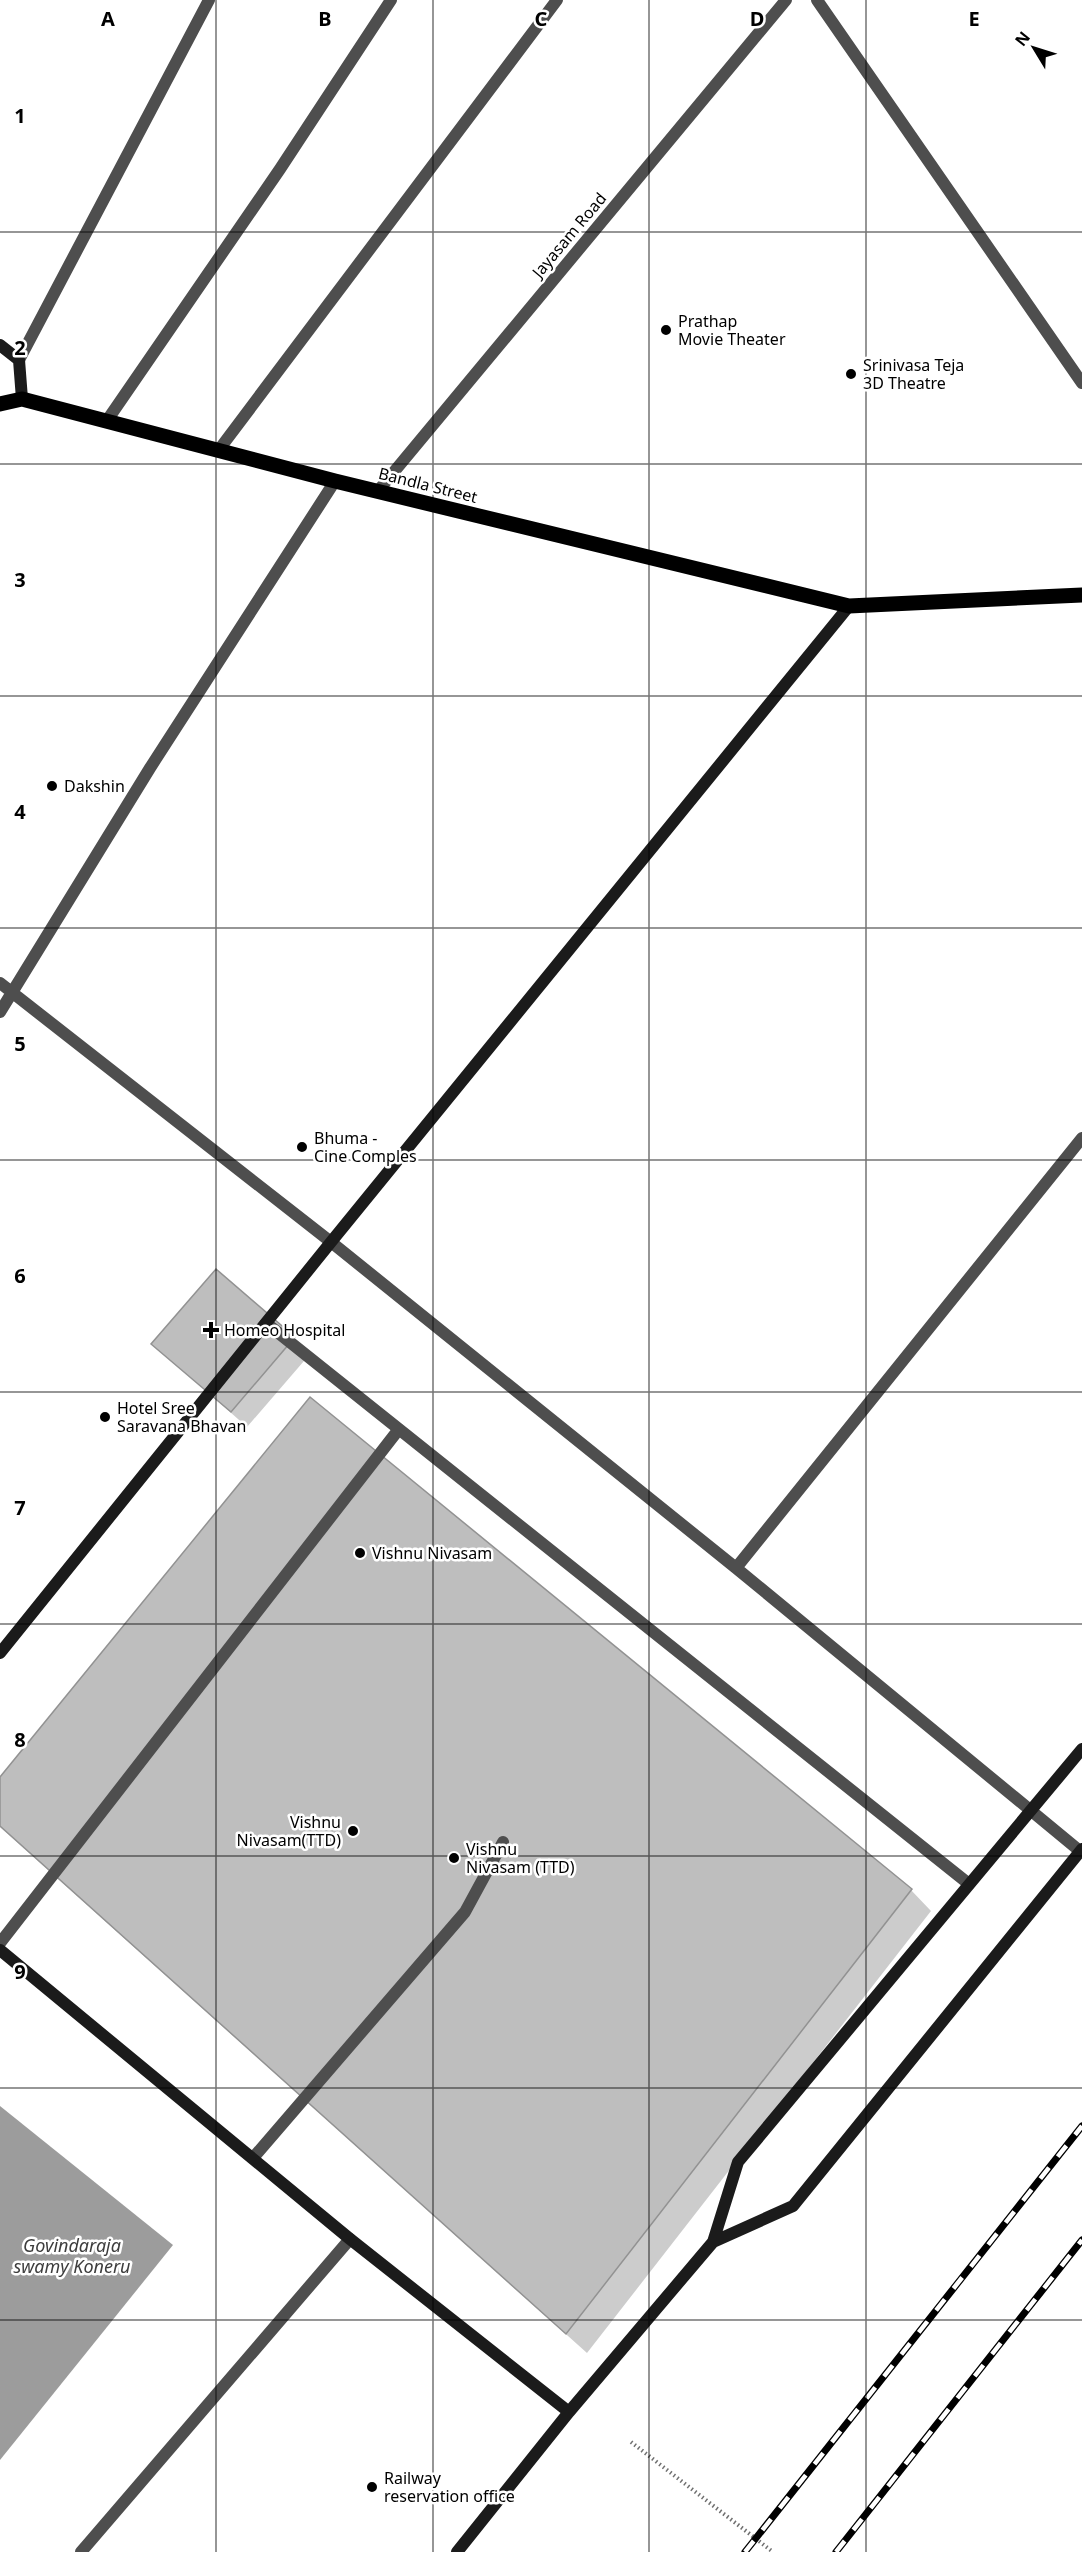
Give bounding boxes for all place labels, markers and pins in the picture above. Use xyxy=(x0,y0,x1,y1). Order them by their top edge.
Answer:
place label: Prathap Movie Theater xyxy=(678,310,786,350)
marker: Prathap Movie Theater xyxy=(659,323,673,337)
place label: Srinivasa Teja 3D Theatre xyxy=(863,354,964,394)
marker: Srinivasa Teja 3D Theatre xyxy=(844,367,858,381)
place label: Dakshin xyxy=(64,775,125,797)
marker: Dakshin xyxy=(45,779,59,793)
place label: Bhuma - Cine Comples xyxy=(314,1127,417,1167)
marker: Bhuma - Cine Comples xyxy=(295,1140,309,1154)
place label: Homeo Hospital xyxy=(224,1319,345,1341)
marker: Homeo Hospital xyxy=(202,1321,220,1339)
place label: Hotel Sree Saravana Bhavan xyxy=(117,1397,246,1437)
marker: Hotel Sree Saravana Bhavan xyxy=(98,1410,112,1424)
place label: Vishnu Nivasam xyxy=(372,1542,492,1564)
marker: Vishnu Nivasam xyxy=(353,1546,367,1560)
place label: Vishnu Nivasam(TTD) xyxy=(237,1811,341,1851)
marker: Vishnu Nivasam(TTD) xyxy=(346,1824,360,1838)
place label: Vishnu Nivasam (TTD) xyxy=(466,1838,575,1878)
marker: Vishnu Nivasam (TTD) xyxy=(447,1851,461,1865)
place label: Railway reservation office xyxy=(384,2467,515,2507)
marker: Railway reservation office xyxy=(365,2480,379,2494)

